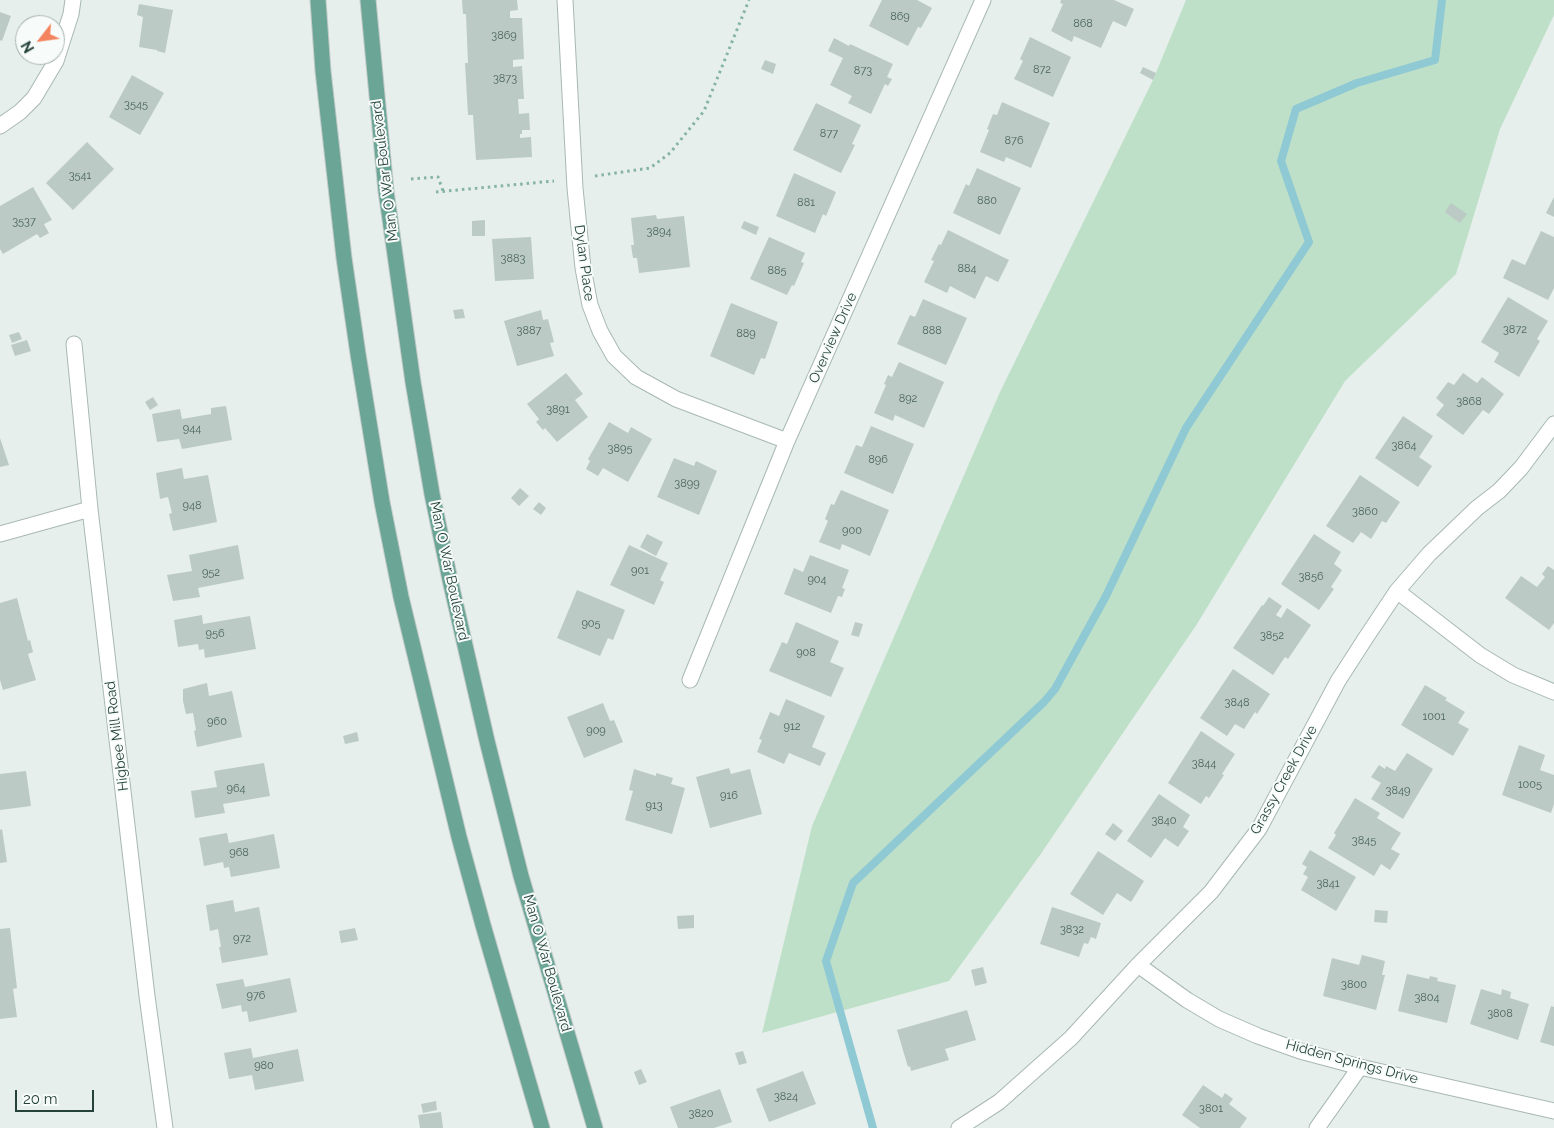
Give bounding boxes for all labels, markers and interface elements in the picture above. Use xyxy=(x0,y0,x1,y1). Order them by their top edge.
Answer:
house number: 869 xyxy=(890,10,910,24)
north arrow xyxy=(15,15,65,65)
house number: 868 xyxy=(1073,17,1093,31)
house number: 3869 xyxy=(491,29,517,43)
text: N xyxy=(18,38,37,56)
house number: 872 xyxy=(1033,63,1051,77)
house number: 873 xyxy=(854,64,872,78)
house number: 3873 xyxy=(493,72,517,86)
house number: 3545 xyxy=(124,98,148,112)
street label: Man O War Boulevard xyxy=(368,100,402,242)
house number: 877 xyxy=(820,127,838,141)
house number: 876 xyxy=(1004,134,1024,148)
house number: 3541 xyxy=(69,169,91,183)
house number: 880 xyxy=(977,194,997,208)
house number: 881 xyxy=(797,196,815,210)
house number: 3537 xyxy=(12,215,36,229)
street label: Dylan Place xyxy=(570,224,598,302)
house number: 3894 xyxy=(647,225,671,239)
house number: 3883 xyxy=(501,252,525,266)
house number: 884 xyxy=(957,262,977,276)
house number: 885 xyxy=(767,264,787,278)
street label: Overview Drive xyxy=(805,290,861,386)
house number: 3872 xyxy=(1503,323,1527,337)
house number: 3887 xyxy=(517,324,541,338)
house number: 888 xyxy=(922,324,942,338)
house number: 889 xyxy=(736,327,756,341)
house number: 892 xyxy=(899,392,917,406)
house number: 3868 xyxy=(1456,395,1482,409)
house number: 3891 xyxy=(546,403,570,417)
house number: 944 xyxy=(183,422,201,436)
house number: 3864 xyxy=(1391,439,1417,453)
house number: 3895 xyxy=(608,442,632,456)
house number: 896 xyxy=(868,453,888,467)
house number: 3899 xyxy=(674,477,700,491)
house number: 948 xyxy=(183,499,201,513)
street label: Man O War Boulevard xyxy=(426,500,472,642)
house number: 3860 xyxy=(1352,505,1378,519)
house number: 900 xyxy=(842,524,862,538)
house number: 901 xyxy=(631,564,649,578)
house number: 952 xyxy=(202,566,220,580)
house number: 3856 xyxy=(1298,570,1324,584)
house number: 904 xyxy=(807,573,827,587)
house number: 905 xyxy=(581,617,601,631)
house number: 956 xyxy=(205,627,225,641)
house number: 3852 xyxy=(1260,629,1284,643)
house number: 908 xyxy=(796,646,816,660)
street label: Higbee Mill Road xyxy=(102,680,132,792)
house number: 3848 xyxy=(1225,696,1249,710)
house number: 1001 xyxy=(1423,710,1445,724)
house number: 960 xyxy=(207,715,227,729)
house number: 912 xyxy=(784,720,800,734)
street label: Grassy Creek Drive xyxy=(1247,722,1321,838)
house number: 909 xyxy=(586,724,606,738)
house number: 3844 xyxy=(1192,757,1216,771)
house number: 1005 xyxy=(1518,778,1542,792)
house number: 964 xyxy=(226,782,246,796)
house number: 3849 xyxy=(1386,784,1410,798)
house number: 916 xyxy=(720,789,738,803)
house number: 913 xyxy=(645,799,663,813)
house number: 3840 xyxy=(1151,814,1177,828)
house number: 3845 xyxy=(1352,834,1376,848)
house number: 968 xyxy=(229,846,249,860)
house number: 3841 xyxy=(1316,877,1340,891)
street label: Man O War Boulevard xyxy=(519,893,575,1033)
house number: 3832 xyxy=(1060,923,1084,937)
house number: 972 xyxy=(233,932,251,946)
house number: 3800 xyxy=(1341,978,1367,992)
house number: 976 xyxy=(247,989,265,1003)
house number: 3804 xyxy=(1414,991,1440,1005)
house number: 3808 xyxy=(1487,1007,1513,1021)
street label: Hidden Springs Drive xyxy=(1284,1036,1420,1088)
house number: 980 xyxy=(254,1059,274,1073)
scale bar xyxy=(18,1080,96,1112)
text: 20 m xyxy=(23,1090,58,1108)
house number: 3824 xyxy=(774,1090,798,1104)
house number: 3801 xyxy=(1199,1102,1223,1116)
house number: 3820 xyxy=(689,1107,713,1121)

